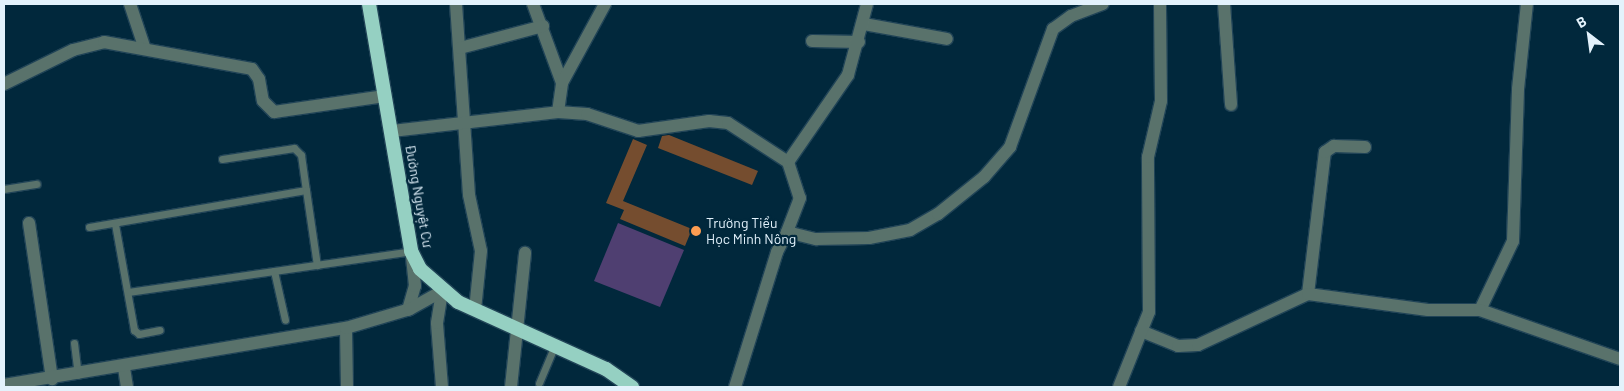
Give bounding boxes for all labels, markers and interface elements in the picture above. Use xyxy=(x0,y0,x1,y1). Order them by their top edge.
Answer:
north arrow xyxy=(1564,10,1614,60)
text: B xyxy=(1573,12,1589,31)
street label: Đường Nguyệt Cư xyxy=(402,143,436,249)
place label: Trường Tiểu Học Minh Nông xyxy=(706,215,796,248)
marker: Trường Tiểu Học Minh Nông xyxy=(690,225,702,237)

